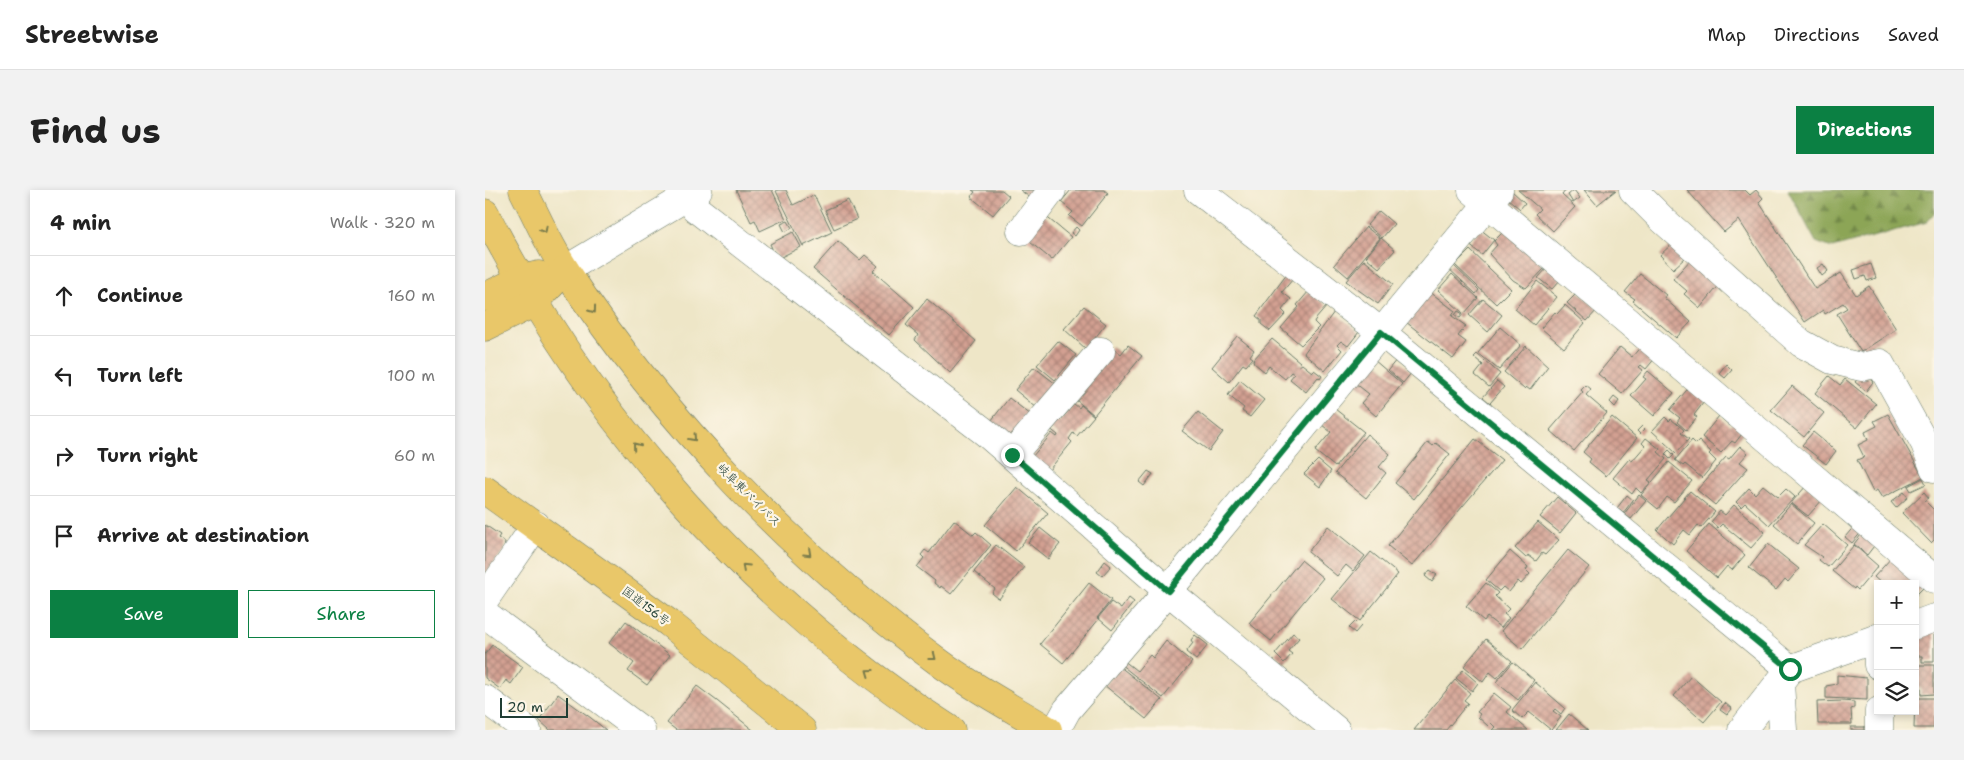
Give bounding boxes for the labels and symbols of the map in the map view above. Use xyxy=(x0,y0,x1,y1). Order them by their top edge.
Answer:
one-way arrow xyxy=(538,225,548,234)
one-way arrow xyxy=(587,304,597,313)
one-way arrow xyxy=(687,432,696,441)
one-way arrow xyxy=(634,443,642,452)
route end xyxy=(1001,444,1024,467)
street label: 岐阜東バイパス xyxy=(714,460,784,530)
one-way arrow xyxy=(802,547,811,556)
one-way arrow xyxy=(741,564,750,573)
street label: 国道156号 xyxy=(619,583,673,629)
one-way arrow xyxy=(927,651,936,660)
route start xyxy=(1779,658,1802,681)
one-way arrow xyxy=(865,669,874,678)
scale bar xyxy=(500,695,567,718)

